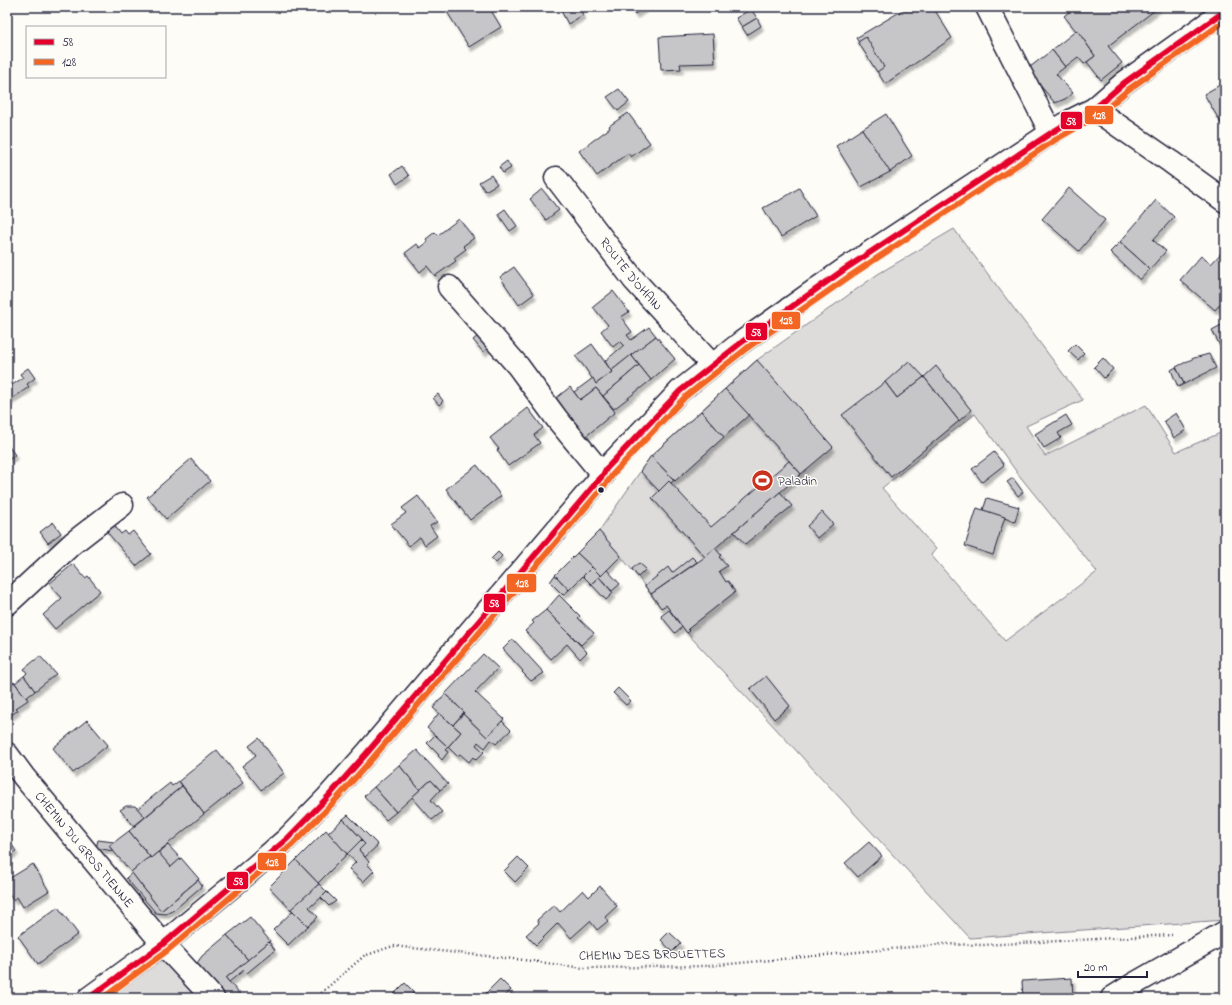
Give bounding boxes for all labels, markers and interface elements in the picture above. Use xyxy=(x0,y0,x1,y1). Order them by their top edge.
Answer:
legend xyxy=(26,26,166,78)
text: 58 xyxy=(62,34,74,52)
text: 128 xyxy=(62,54,77,72)
line badge: 128 xyxy=(1084,105,1114,125)
text: 128 xyxy=(1092,108,1106,124)
line badge: 58 xyxy=(1060,111,1083,130)
text: 58 xyxy=(1066,114,1077,130)
street label: ROUTE D'OHAIN xyxy=(595,234,667,315)
line badge: 128 xyxy=(771,311,801,330)
text: 128 xyxy=(779,313,793,329)
line badge: 58 xyxy=(745,322,768,341)
text: 58 xyxy=(751,325,762,341)
sports icon: Paladin xyxy=(749,468,775,494)
place label: Paladin xyxy=(778,472,817,491)
unlabelled marker xyxy=(596,485,606,495)
line badge: 128 xyxy=(506,573,537,593)
text: 128 xyxy=(515,576,529,592)
line badge: 58 xyxy=(483,593,506,613)
text: 58 xyxy=(489,596,500,612)
street label: CHEMIN DU GROS TIENNE xyxy=(30,787,138,912)
line badge: 128 xyxy=(257,852,287,871)
text: 128 xyxy=(265,855,279,871)
line badge: 58 xyxy=(226,871,249,890)
text: 58 xyxy=(233,874,244,890)
street label: CHEMIN DES BROUETTES xyxy=(579,944,725,966)
scale bar xyxy=(1078,953,1147,979)
text: 20 m xyxy=(1084,959,1107,977)

